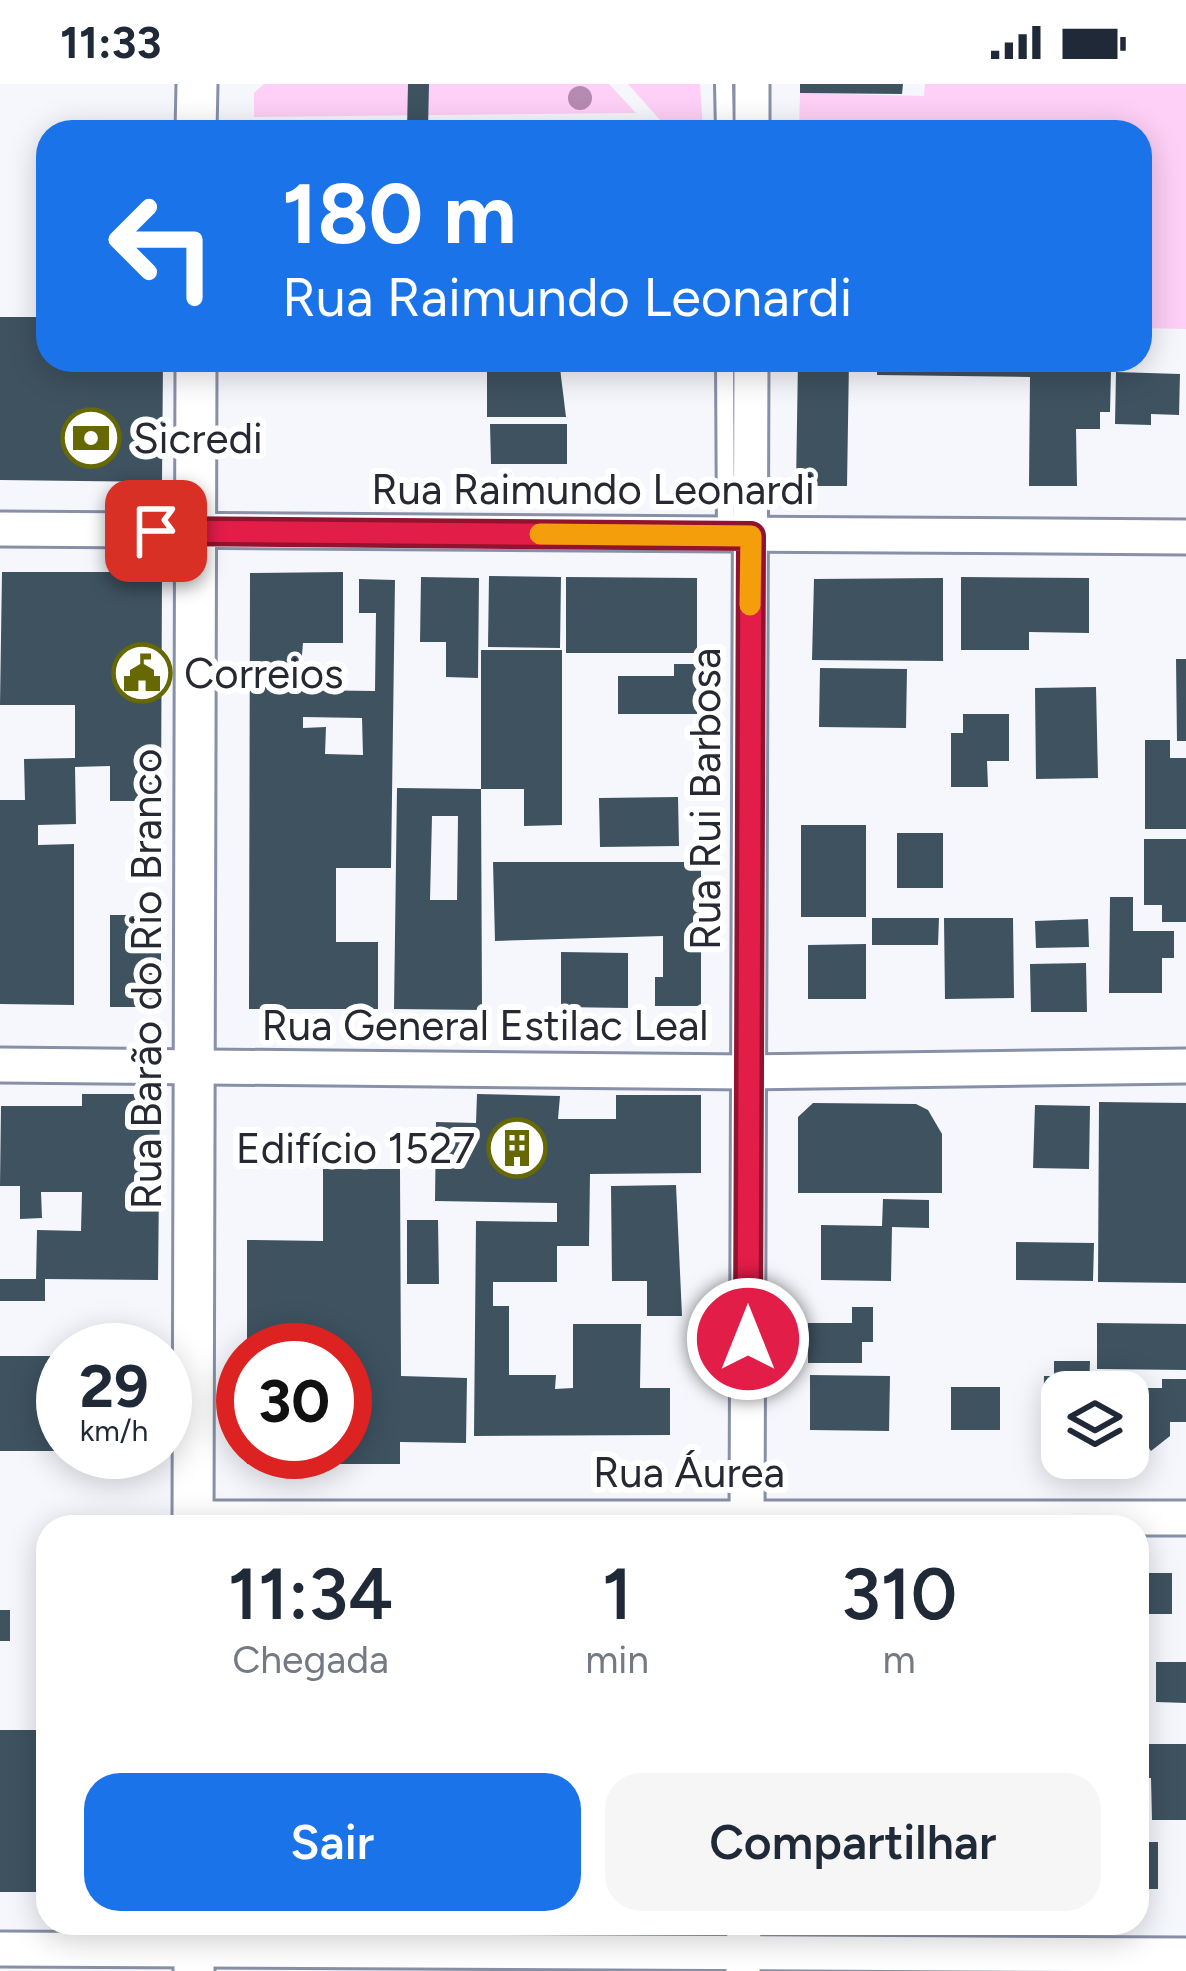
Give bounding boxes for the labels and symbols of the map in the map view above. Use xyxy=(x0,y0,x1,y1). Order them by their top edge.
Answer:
bank icon: Sicredi xyxy=(60,407,122,469)
place label: Sicredi xyxy=(133,413,263,464)
street label: Rua Raimundo Leonardi xyxy=(371,464,815,515)
pin xyxy=(105,480,207,582)
public building icon: Correios xyxy=(111,642,173,704)
place label: Correios xyxy=(184,648,344,699)
street label: Rua Rui Barbosa xyxy=(680,648,731,950)
street label: Rua Barão do Rio Branco xyxy=(121,749,172,1209)
street label: Rua General Estilac Leal xyxy=(261,1000,709,1051)
building icon: Edifício 1527 xyxy=(486,1117,548,1179)
place label: Edifício 1527 xyxy=(236,1123,475,1174)
position arrow xyxy=(685,1276,811,1402)
speed limit sign: 30 xyxy=(216,1323,372,1479)
street label: Rua Áurea xyxy=(593,1447,785,1498)

